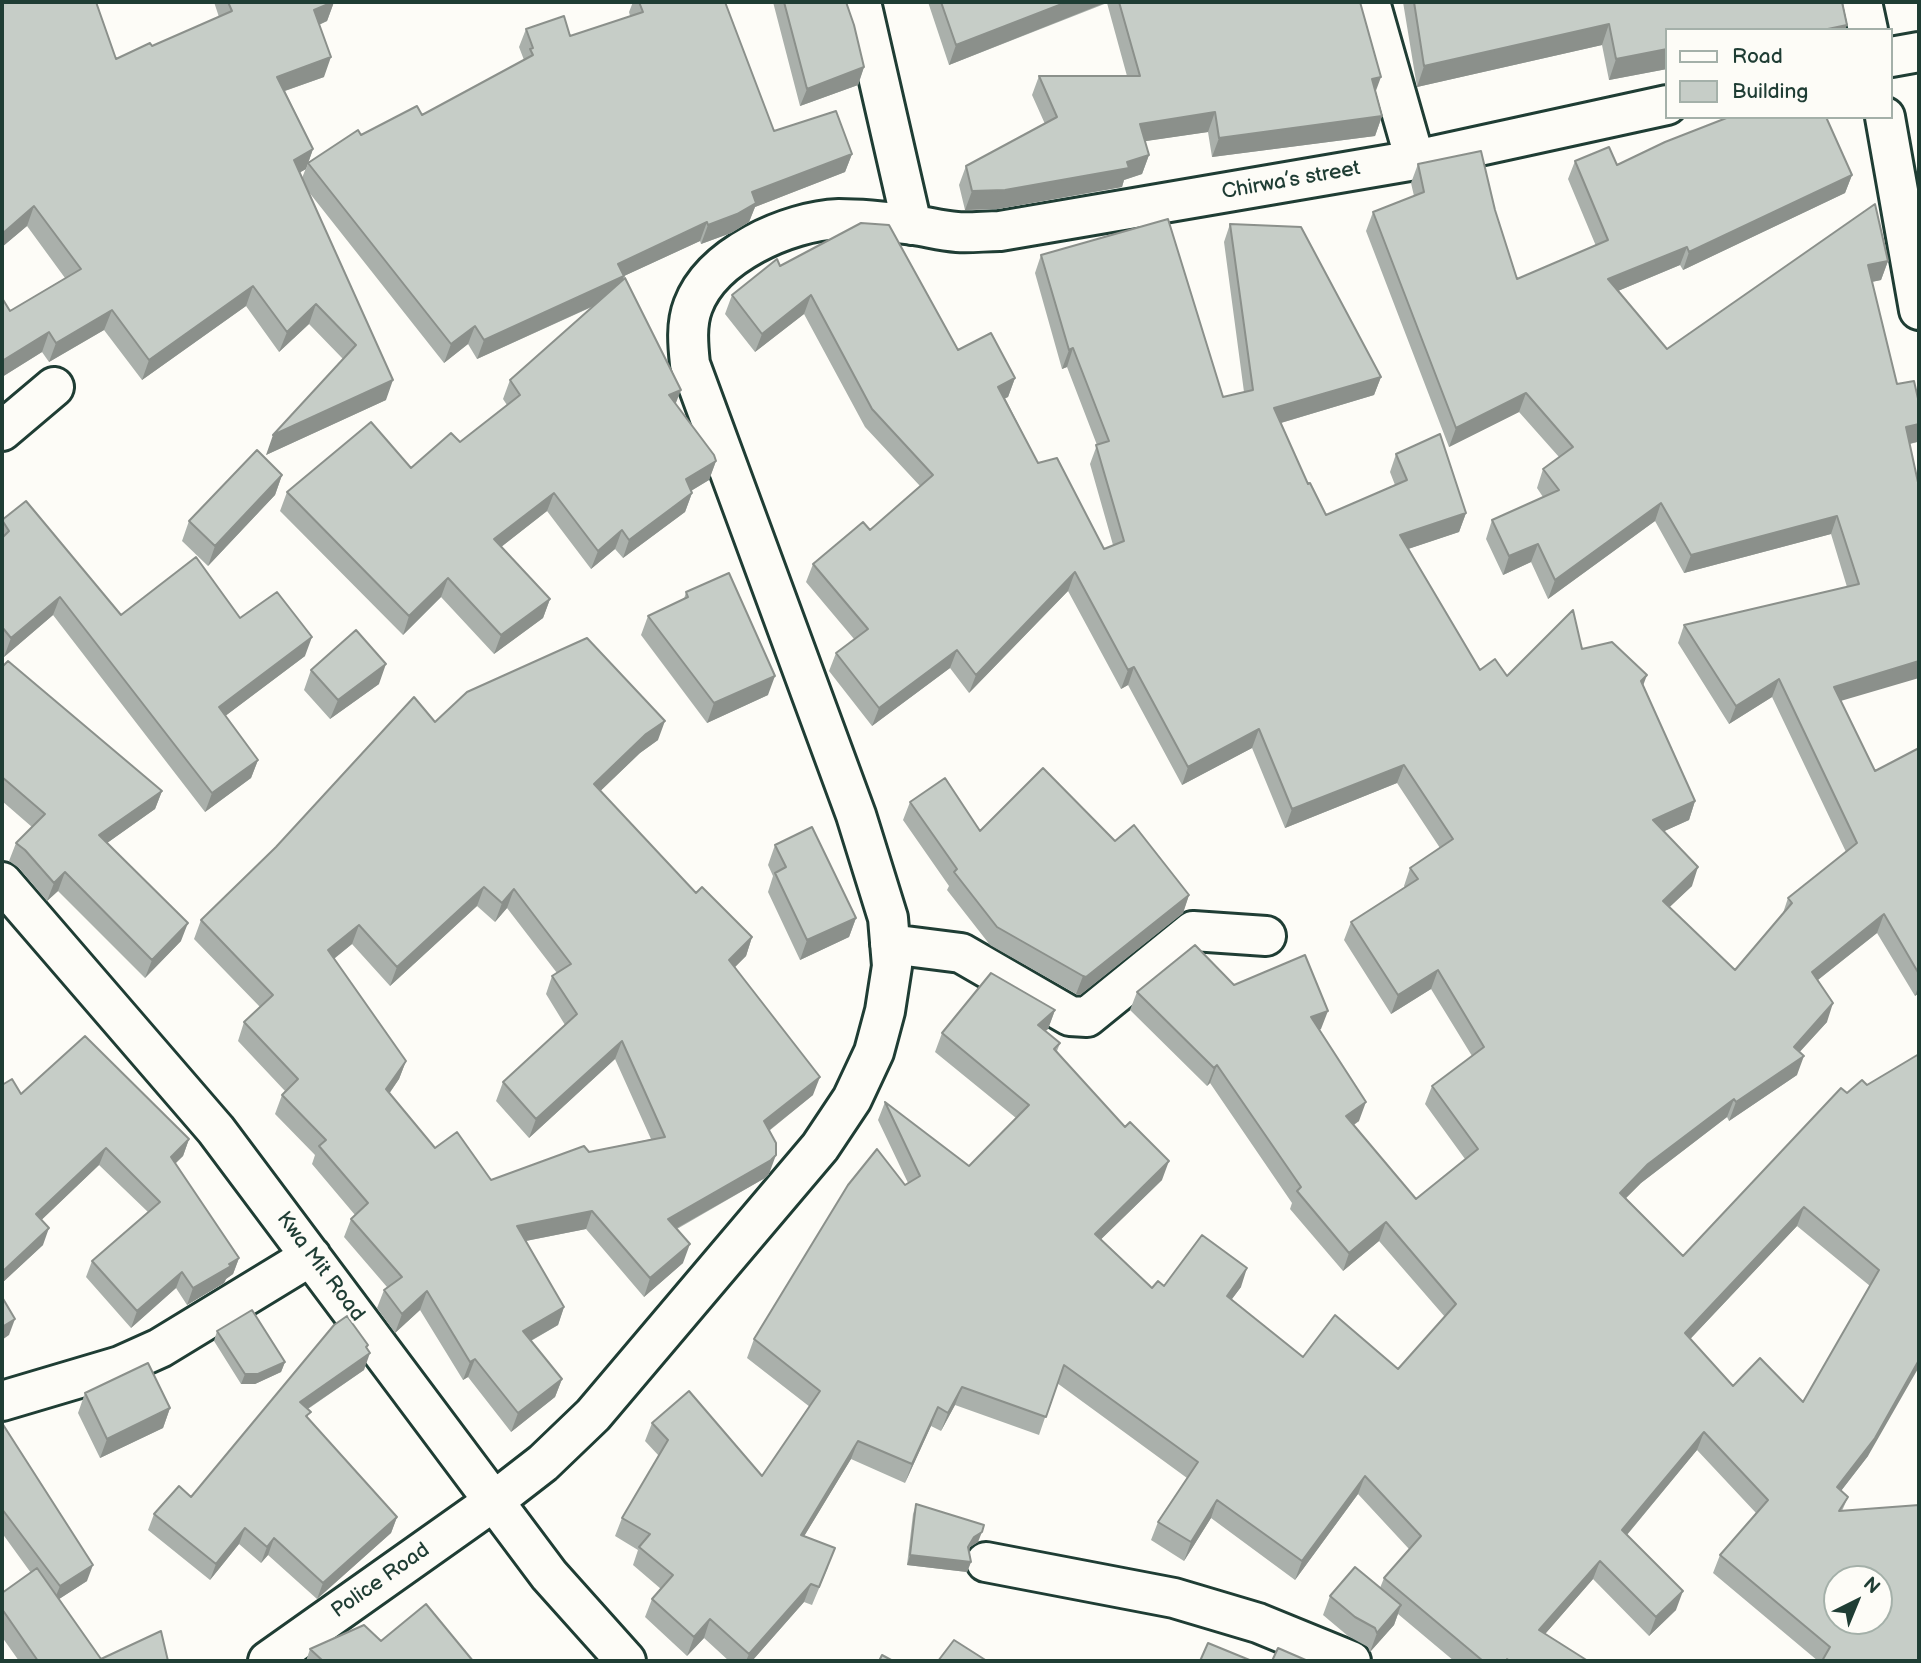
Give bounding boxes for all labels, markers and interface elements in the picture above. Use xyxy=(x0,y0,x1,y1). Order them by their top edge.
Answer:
legend xyxy=(1666,28,1893,119)
text: Road xyxy=(1732,44,1783,69)
text: Building xyxy=(1732,79,1808,104)
street label: Chirwa’s street xyxy=(1220,156,1362,206)
street label: Kwa Mit Road xyxy=(271,1207,369,1327)
street label: Police Road xyxy=(327,1538,435,1624)
north arrow xyxy=(1823,1565,1893,1635)
text: N xyxy=(1858,1572,1884,1599)

